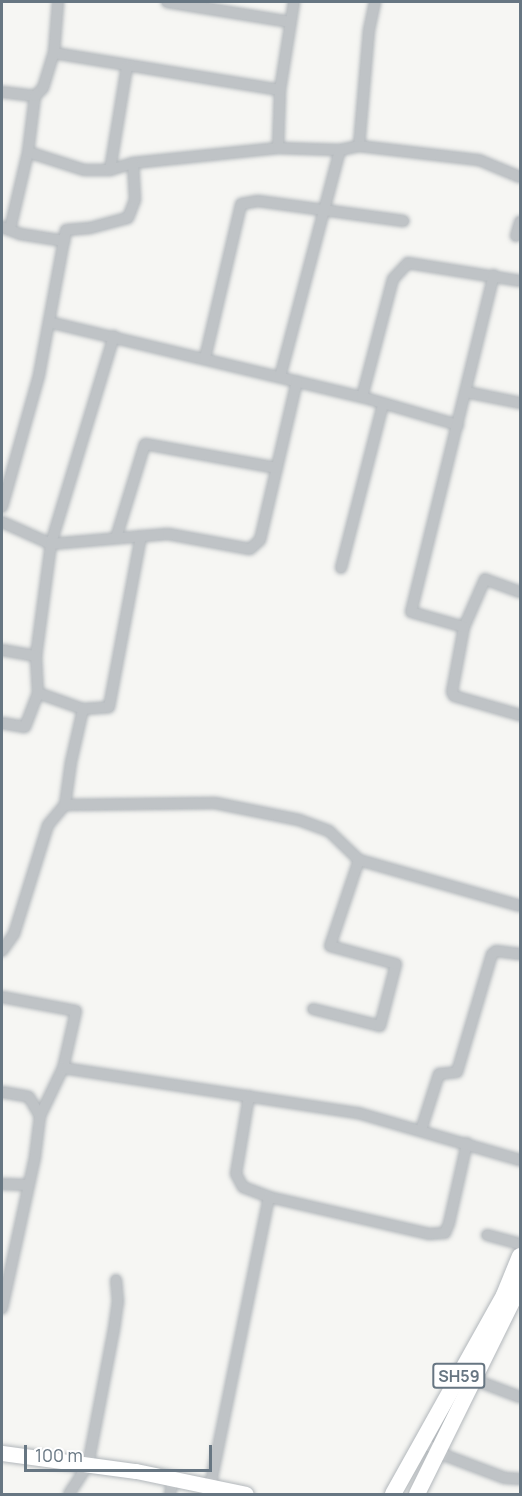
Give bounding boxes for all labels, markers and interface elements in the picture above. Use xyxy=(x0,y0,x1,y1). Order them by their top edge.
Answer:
road number: SH59 xyxy=(432,1363,486,1389)
scale bar xyxy=(27,1433,214,1471)
text: 100 m xyxy=(35,1443,83,1467)

